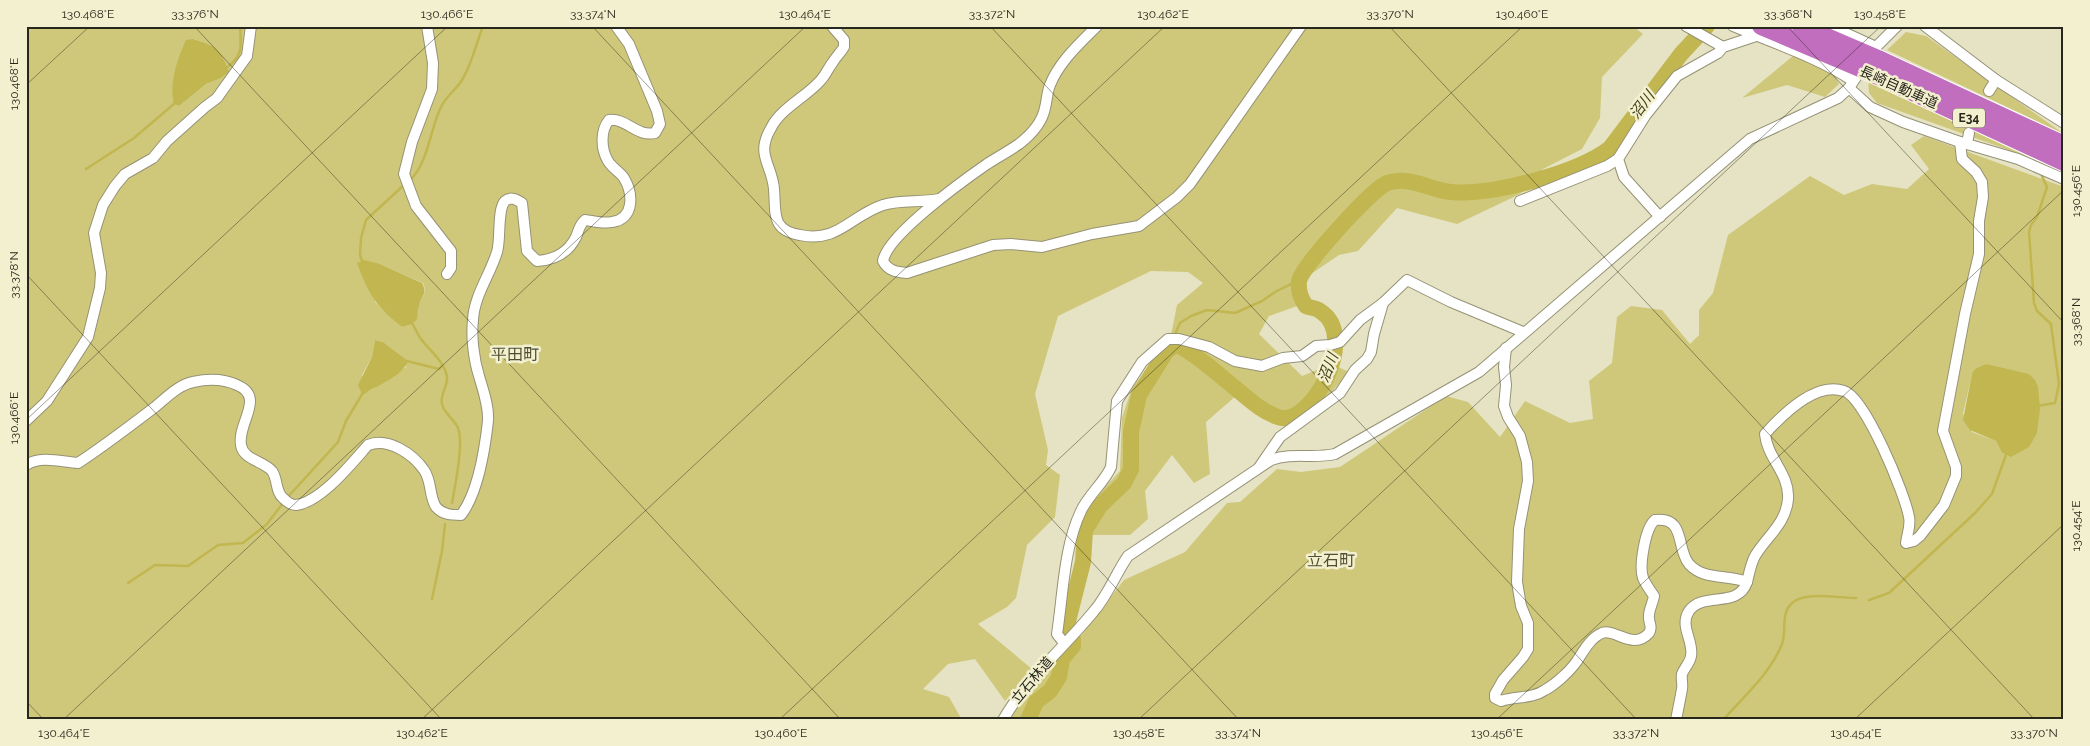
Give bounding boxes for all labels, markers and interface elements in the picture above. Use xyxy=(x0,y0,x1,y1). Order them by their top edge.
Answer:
text: 130.468°E xyxy=(62,7,114,21)
text: 33.376°N xyxy=(171,7,219,21)
text: 130.466°E xyxy=(421,7,473,21)
text: 33.374°N xyxy=(570,7,616,21)
text: 130.464°E xyxy=(779,7,831,21)
text: 33.372°N xyxy=(969,7,1015,21)
text: 130.462°E xyxy=(1137,7,1189,21)
text: 33.370°N xyxy=(1366,7,1414,21)
text: 130.460°E xyxy=(1496,7,1548,21)
text: 33.368°N xyxy=(1764,7,1812,21)
text: 130.458°E xyxy=(1854,7,1906,21)
text: 130.468°E xyxy=(7,58,21,110)
street label: 長崎自動車道 xyxy=(1857,63,1941,111)
water label: 沼川 xyxy=(1626,86,1659,122)
road number: E34 xyxy=(1953,109,1985,128)
text: 130.456°E xyxy=(2069,165,2083,217)
text: 33.378°N xyxy=(7,251,21,299)
text: 33.368°N xyxy=(2069,298,2083,346)
district label: 平田町 xyxy=(491,345,539,364)
water label: 沼川 xyxy=(1314,349,1342,385)
text: 130.466°E xyxy=(7,392,21,444)
text: 130.454°E xyxy=(2069,500,2083,552)
district label: 立石町 xyxy=(1307,551,1355,570)
street label: 立石林道 xyxy=(1008,653,1056,707)
text: 130.464°E xyxy=(38,726,90,740)
text: 130.462°E xyxy=(396,726,448,740)
text: 130.460°E xyxy=(755,726,807,740)
text: 130.458°E xyxy=(1113,726,1165,740)
text: 33.374°N xyxy=(1215,726,1261,740)
text: 130.456°E xyxy=(1471,726,1523,740)
text: 33.372°N xyxy=(1613,726,1659,740)
text: 130.454°E xyxy=(1830,726,1882,740)
text: 33.370°N xyxy=(2010,726,2058,740)

